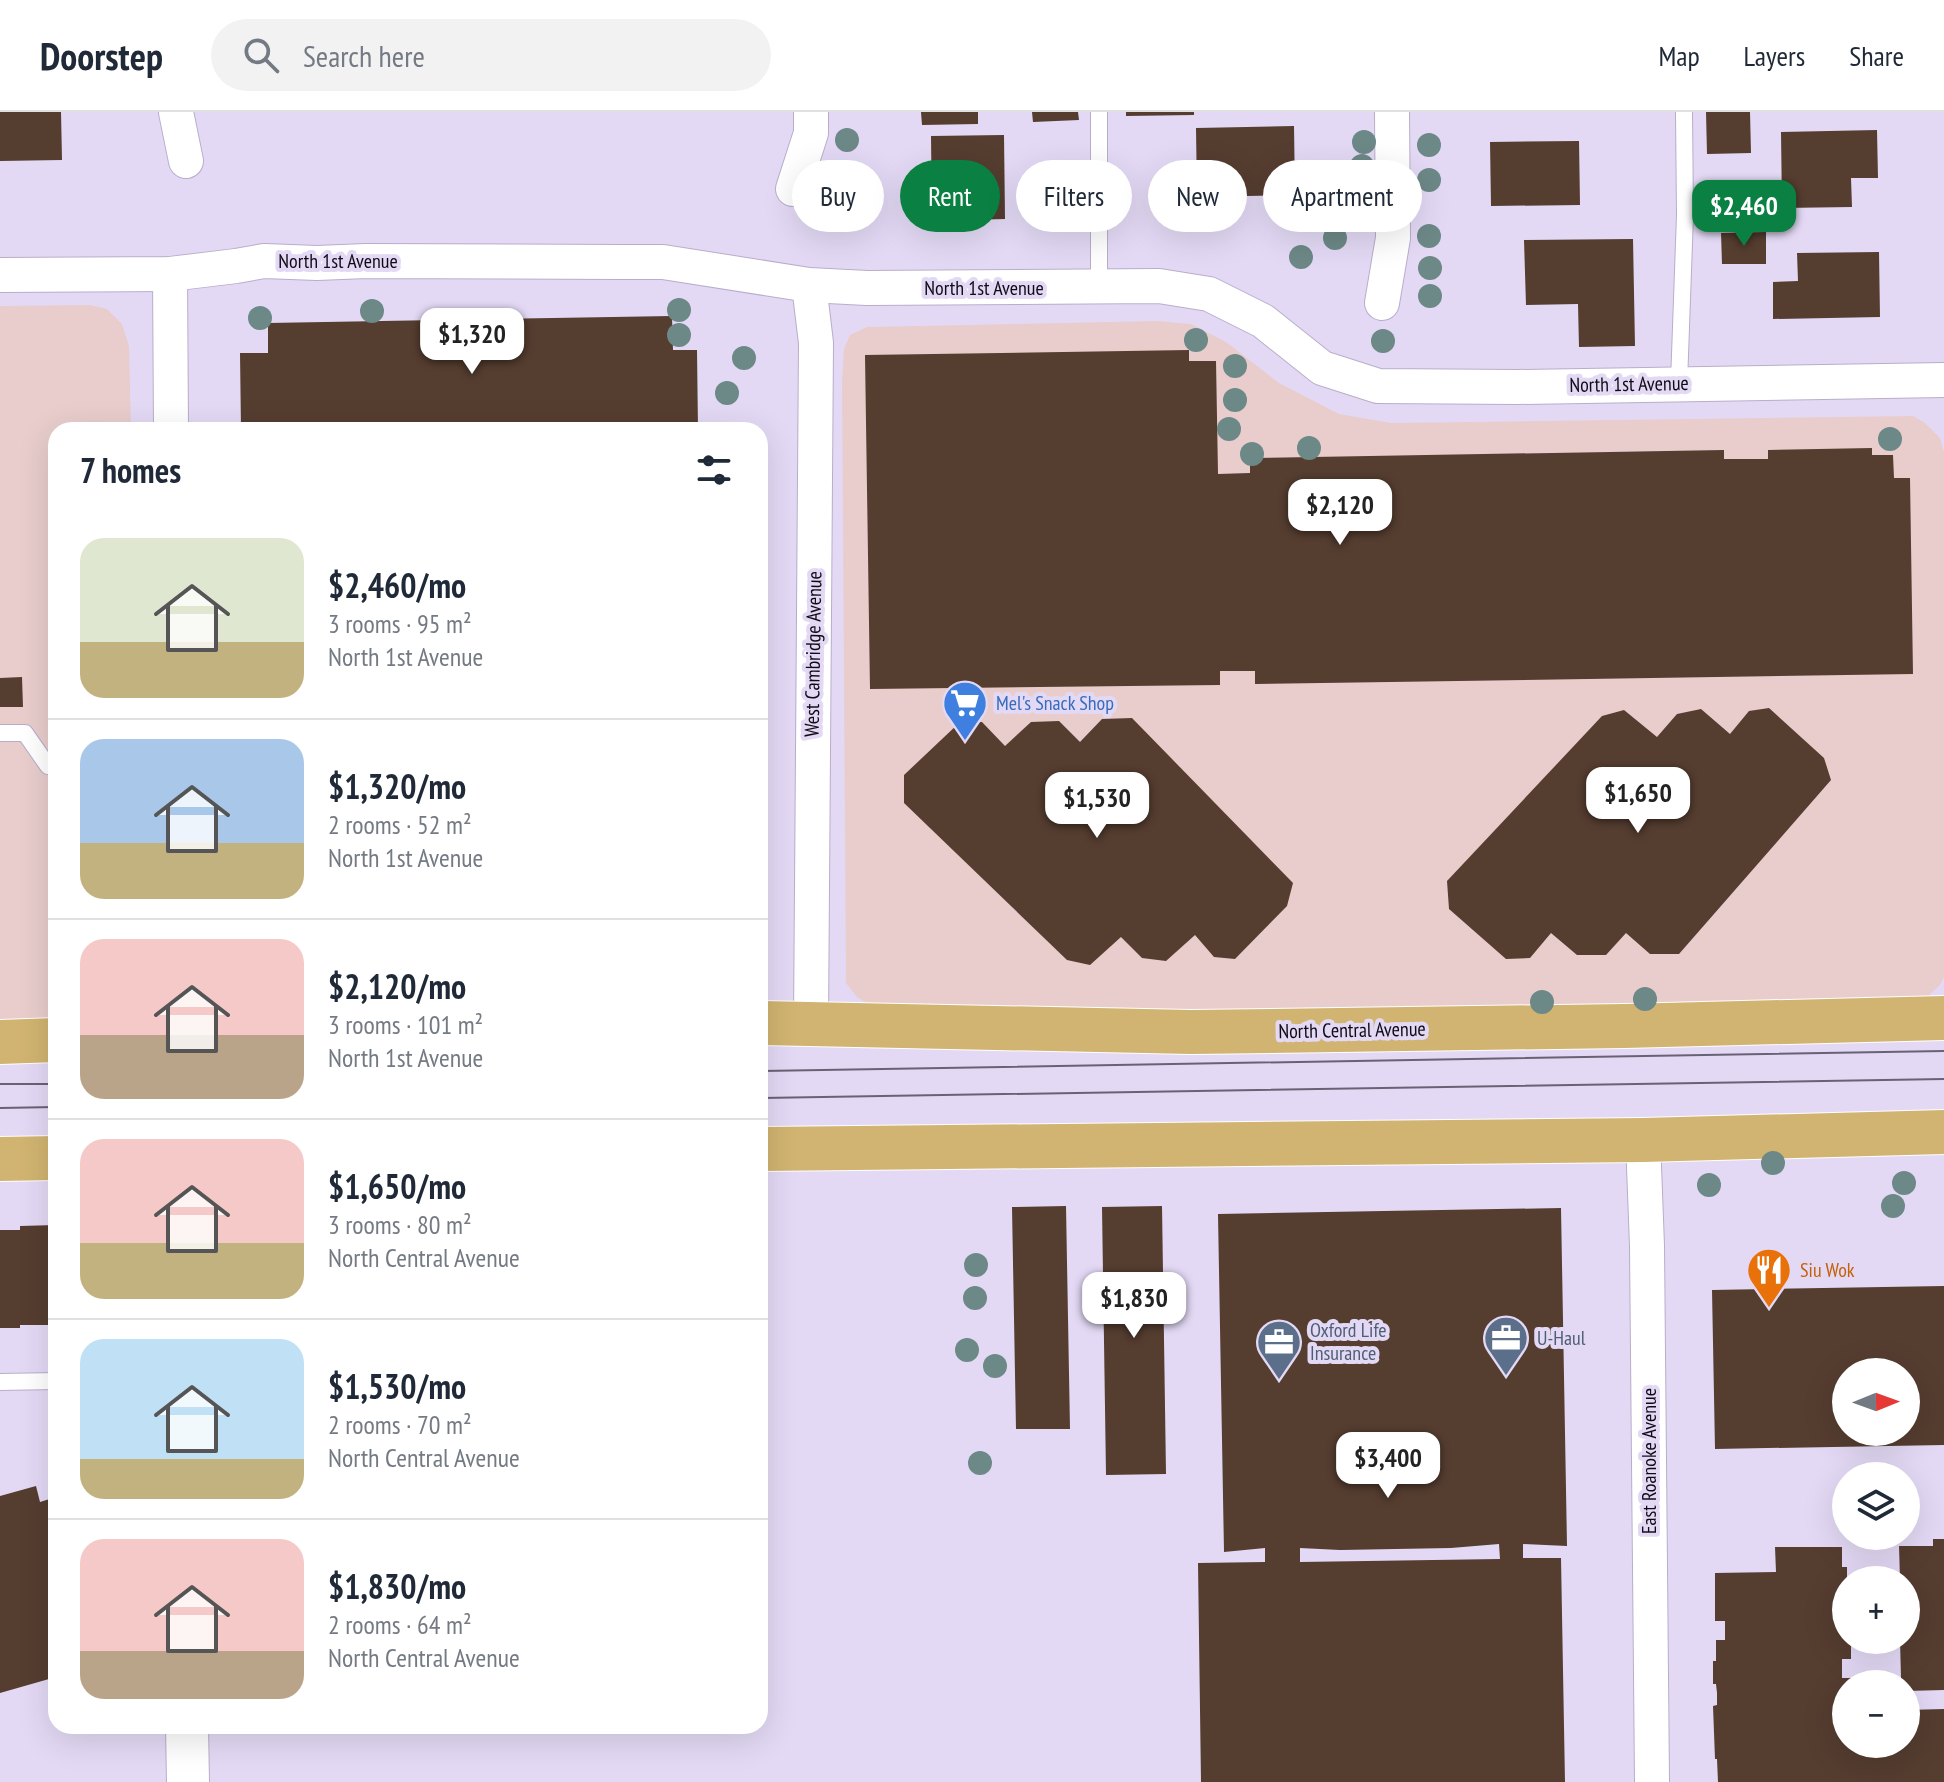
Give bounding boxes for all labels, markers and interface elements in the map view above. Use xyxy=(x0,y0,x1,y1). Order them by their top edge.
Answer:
search box xyxy=(211,19,771,91)
text: Doorstep xyxy=(40,31,163,80)
icon: search xyxy=(239,33,283,77)
text: Search here xyxy=(303,36,425,75)
text: Map xyxy=(1658,37,1700,74)
text: Layers xyxy=(1744,37,1805,74)
text: Share xyxy=(1849,37,1904,74)
chip: Buy xyxy=(792,160,884,232)
chip: Rent xyxy=(900,160,1000,232)
chip: Filters xyxy=(1016,160,1132,232)
chip: New xyxy=(1148,160,1247,232)
chip: Apartment xyxy=(1263,160,1422,232)
pin: $2,460 xyxy=(1679,180,1809,248)
text: $2,460 xyxy=(1710,189,1778,222)
street label: North 1st Avenue xyxy=(278,248,398,274)
street label: North 1st Avenue xyxy=(924,275,1044,301)
pin: $1,320 xyxy=(407,308,537,376)
text: $1,320 xyxy=(438,317,506,350)
street label: North 1st Avenue xyxy=(1569,370,1689,398)
text: 7 homes xyxy=(80,448,181,492)
icon: filters xyxy=(692,448,736,492)
pin: $2,120 xyxy=(1275,479,1405,547)
text: $2,120 xyxy=(1306,488,1374,521)
text: $2,460/mo xyxy=(328,563,466,607)
icon: home xyxy=(144,570,240,666)
street label: West Cambridge Avenue xyxy=(799,571,827,737)
text: 3 rooms · 95 m² xyxy=(328,607,472,640)
text: North 1st Avenue xyxy=(328,640,483,673)
supermarket icon: Mel's Snack Shop xyxy=(941,679,989,742)
place label: Mel's Snack Shop xyxy=(996,690,1114,716)
text: $1,320/mo xyxy=(328,764,466,808)
pin: $1,650 xyxy=(1573,767,1703,835)
icon: home xyxy=(144,771,240,867)
pin: $1,530 xyxy=(1032,772,1162,840)
text: $1,650 xyxy=(1604,776,1672,809)
text: $1,530 xyxy=(1063,781,1131,814)
text: 2 rooms · 52 m² xyxy=(328,808,472,841)
text: North 1st Avenue xyxy=(328,841,483,874)
text: $2,120/mo xyxy=(328,964,466,1008)
icon: home xyxy=(144,971,240,1067)
text: 3 rooms · 101 m² xyxy=(328,1008,483,1041)
street label: North Central Avenue xyxy=(1278,1016,1426,1044)
text: North 1st Avenue xyxy=(328,1041,483,1074)
text: $1,650/mo xyxy=(328,1164,466,1208)
icon: home xyxy=(144,1171,240,1267)
text: 3 rooms · 80 m² xyxy=(328,1208,472,1241)
text: North Central Avenue xyxy=(328,1241,520,1274)
restaurant icon: Siu Wok xyxy=(1745,1246,1793,1309)
place label: Siu Wok xyxy=(1800,1257,1855,1283)
pin: $1,830 xyxy=(1069,1272,1199,1340)
text: $1,830 xyxy=(1100,1281,1168,1314)
office icon: U-Haul xyxy=(1482,1314,1530,1377)
place label: Oxford Life Insurance xyxy=(1310,1317,1387,1366)
office icon: Oxford Life Insurance xyxy=(1255,1318,1303,1381)
place label: U-Haul xyxy=(1537,1325,1586,1351)
north arrow xyxy=(1832,1358,1920,1446)
map controls xyxy=(1832,1358,1920,1758)
text: $1,530/mo xyxy=(328,1364,466,1408)
icon: home xyxy=(144,1371,240,1467)
street label: East Roanoke Avenue xyxy=(1636,1388,1662,1534)
text: 2 rooms · 70 m² xyxy=(328,1408,472,1441)
pin: $3,400 xyxy=(1323,1432,1453,1500)
text: North Central Avenue xyxy=(328,1441,520,1474)
text: $3,400 xyxy=(1354,1441,1422,1474)
button: layers xyxy=(1832,1462,1920,1550)
text: $1,830/mo xyxy=(328,1564,466,1608)
button: + xyxy=(1832,1566,1920,1654)
icon: home xyxy=(144,1571,240,1667)
text: 2 rooms · 64 m² xyxy=(328,1608,472,1641)
text: North Central Avenue xyxy=(328,1641,520,1674)
button: − xyxy=(1832,1670,1920,1758)

